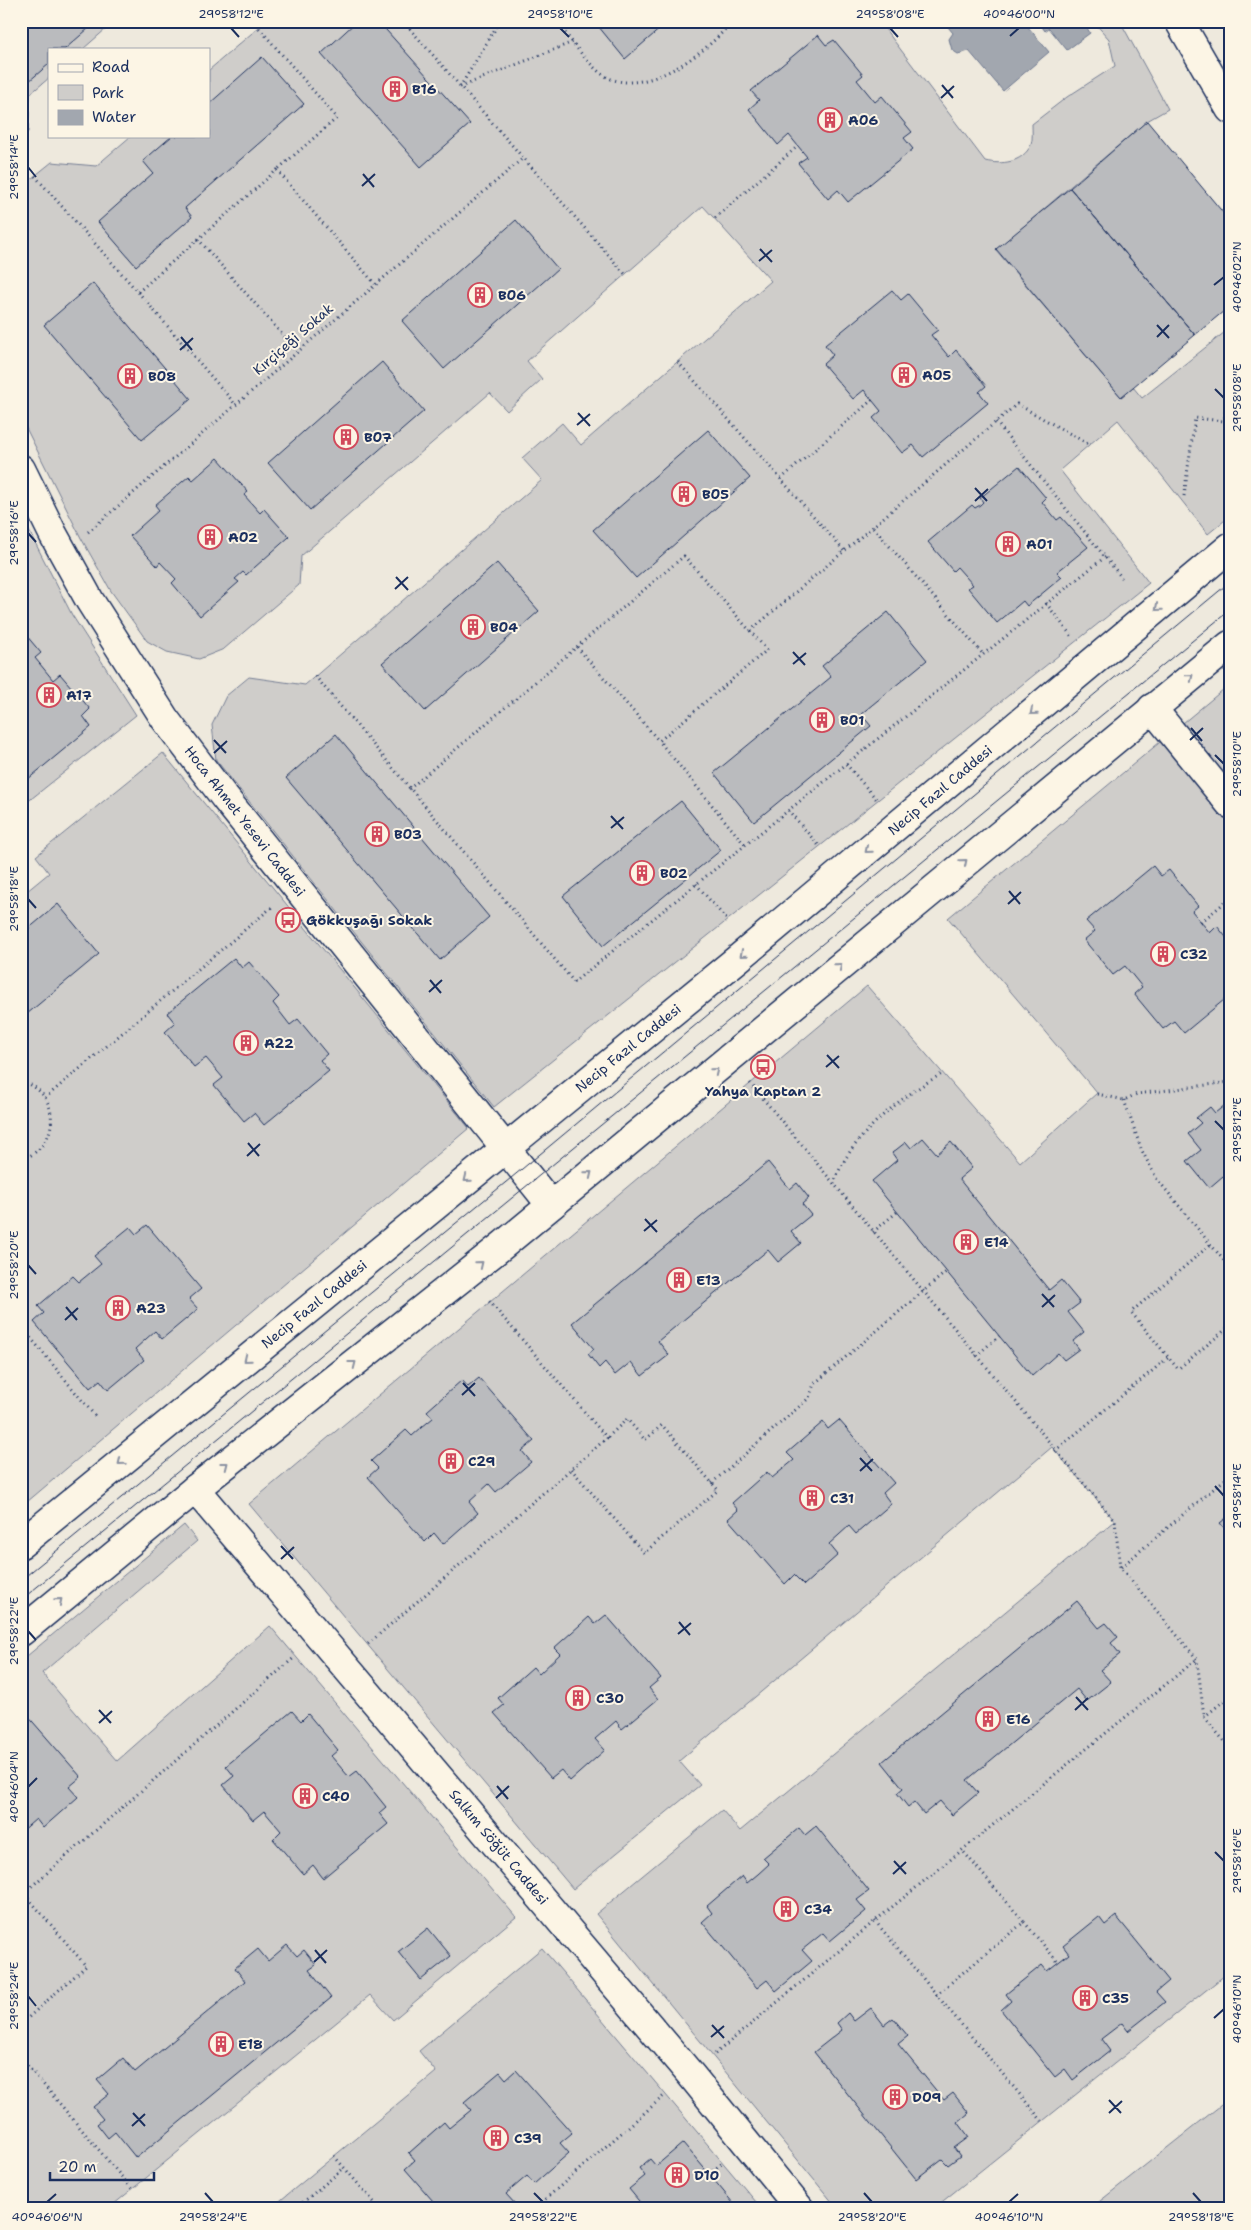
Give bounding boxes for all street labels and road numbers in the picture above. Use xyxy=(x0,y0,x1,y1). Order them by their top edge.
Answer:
street label: Kırçiçeği Sokak xyxy=(249,299,337,379)
street label: Necip Fazıl Caddesi xyxy=(884,741,996,839)
street label: Hoca Ahmet Yesevi Caddesi xyxy=(181,742,309,900)
street label: Necip Fazıl Caddesi xyxy=(571,1000,685,1096)
street label: Necip Fazıl Caddesi xyxy=(257,1256,371,1352)
street label: Salkım Söğüt Caddesi xyxy=(445,1786,553,1908)

